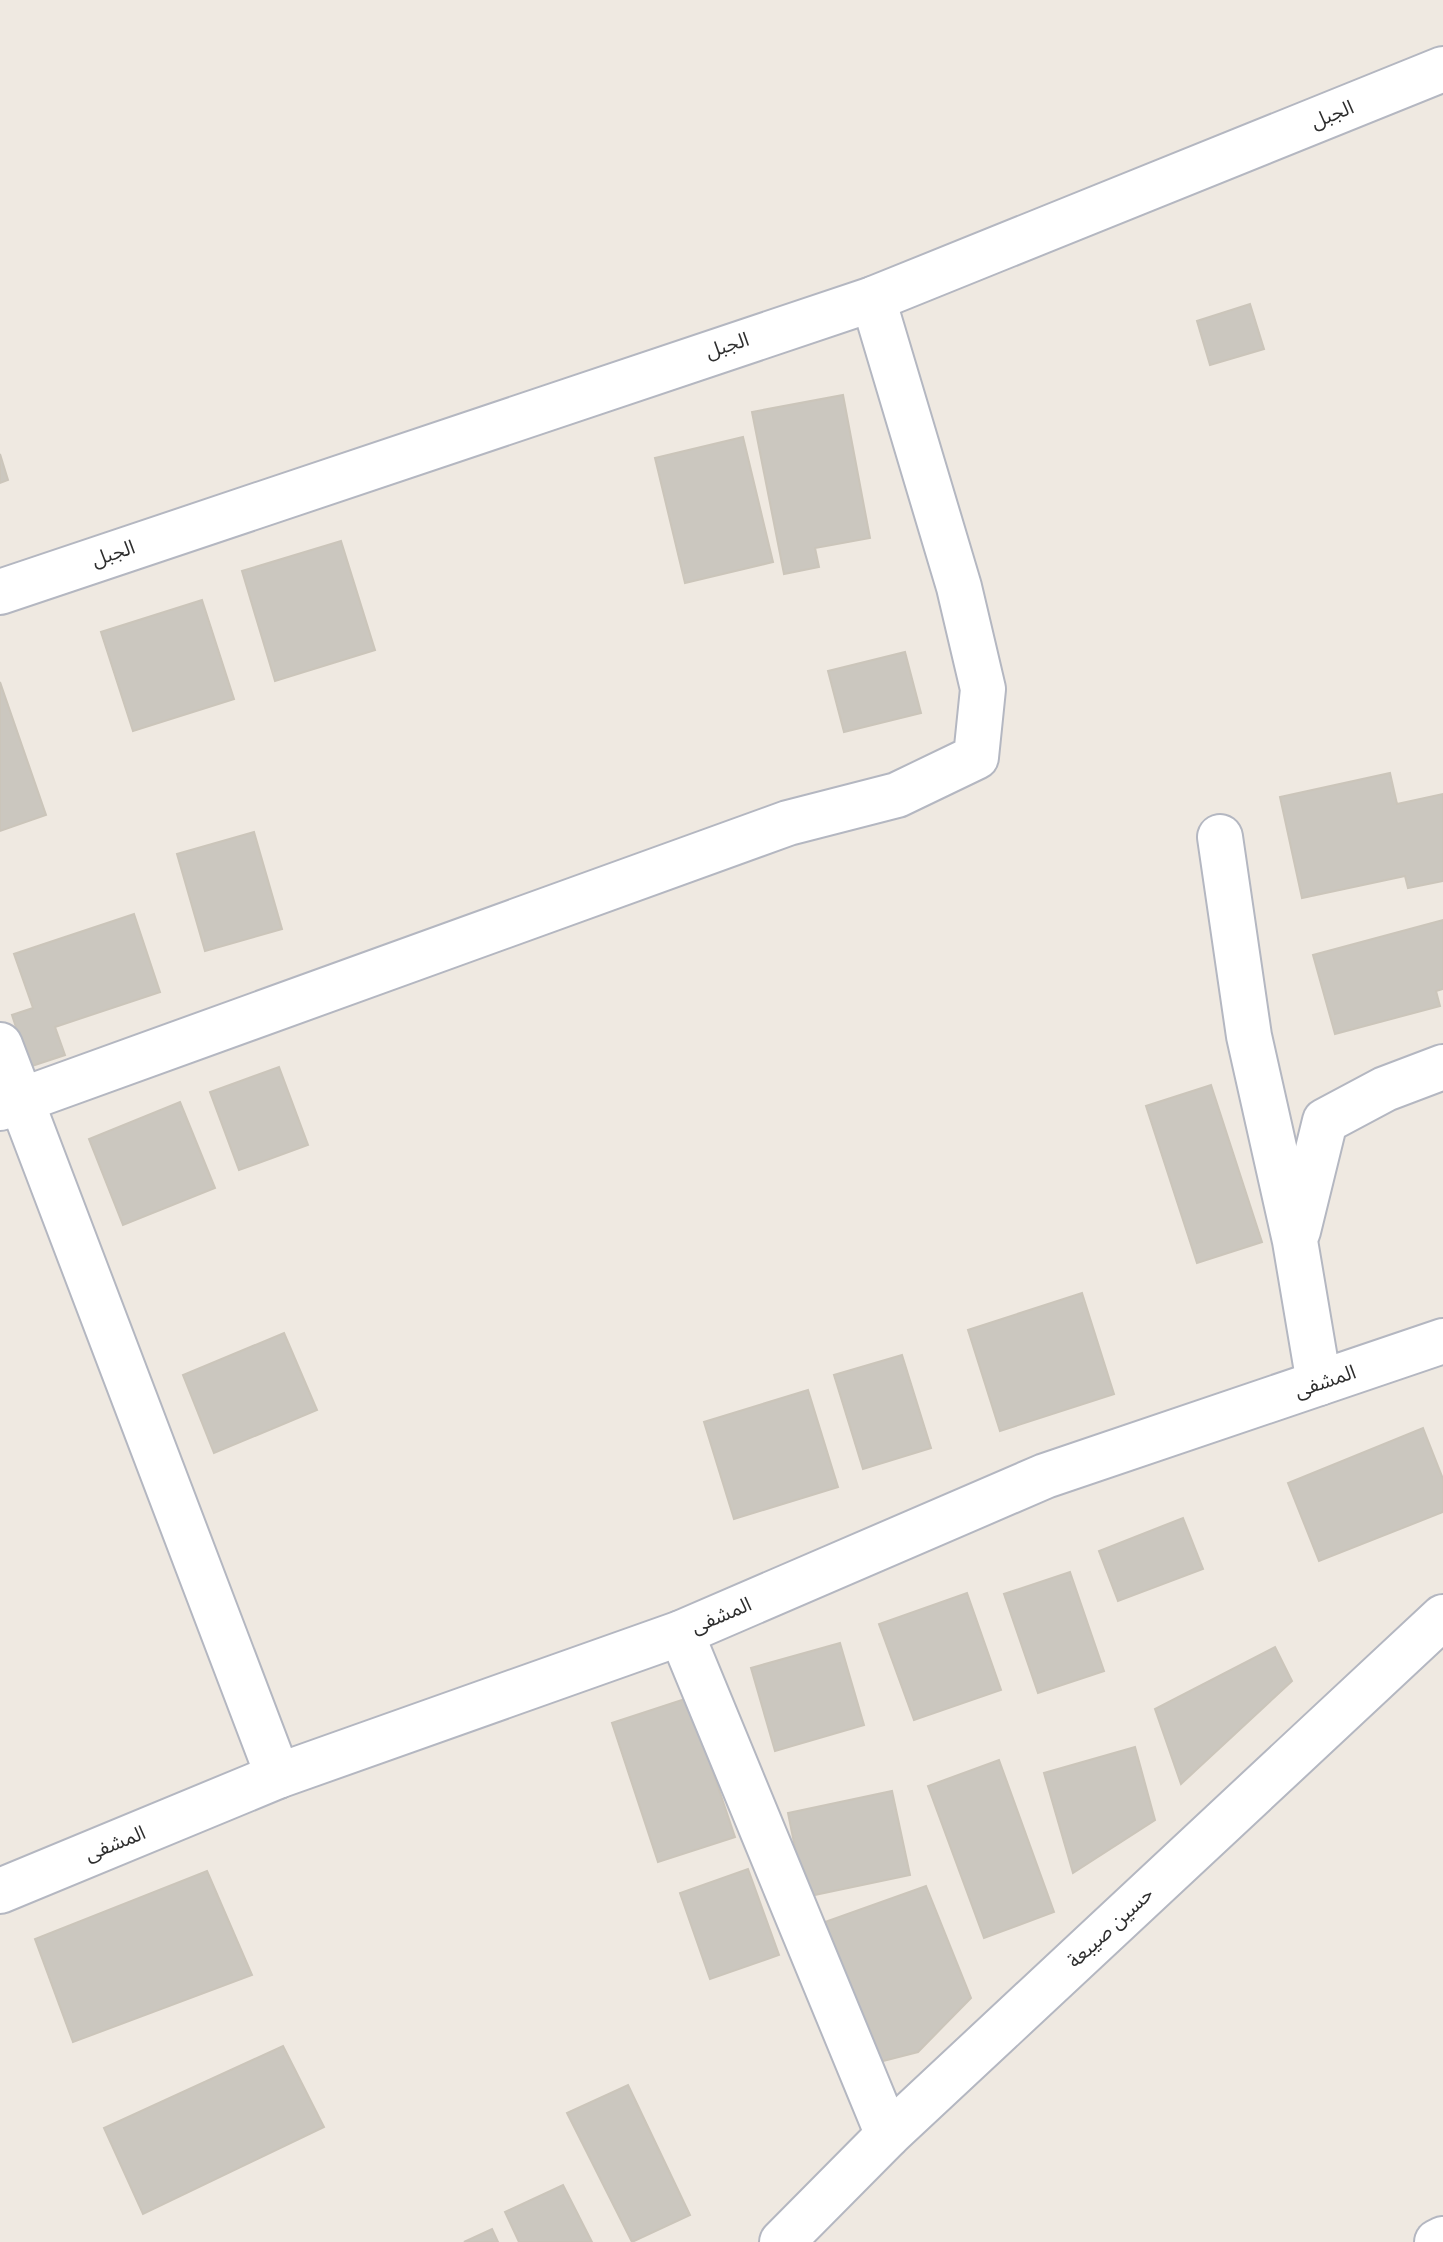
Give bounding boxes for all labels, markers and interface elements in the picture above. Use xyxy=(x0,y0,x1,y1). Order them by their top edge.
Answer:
street label: الجبل xyxy=(1307,96,1358,136)
street label: الجبل xyxy=(703,328,753,366)
street label: الجبل xyxy=(89,535,139,574)
street label: المشفى xyxy=(1292,1360,1360,1405)
street label: المشفى xyxy=(688,1593,756,1641)
street label: المشفى xyxy=(82,1821,150,1869)
street label: حسين صيبعة xyxy=(1063,1882,1160,1975)

